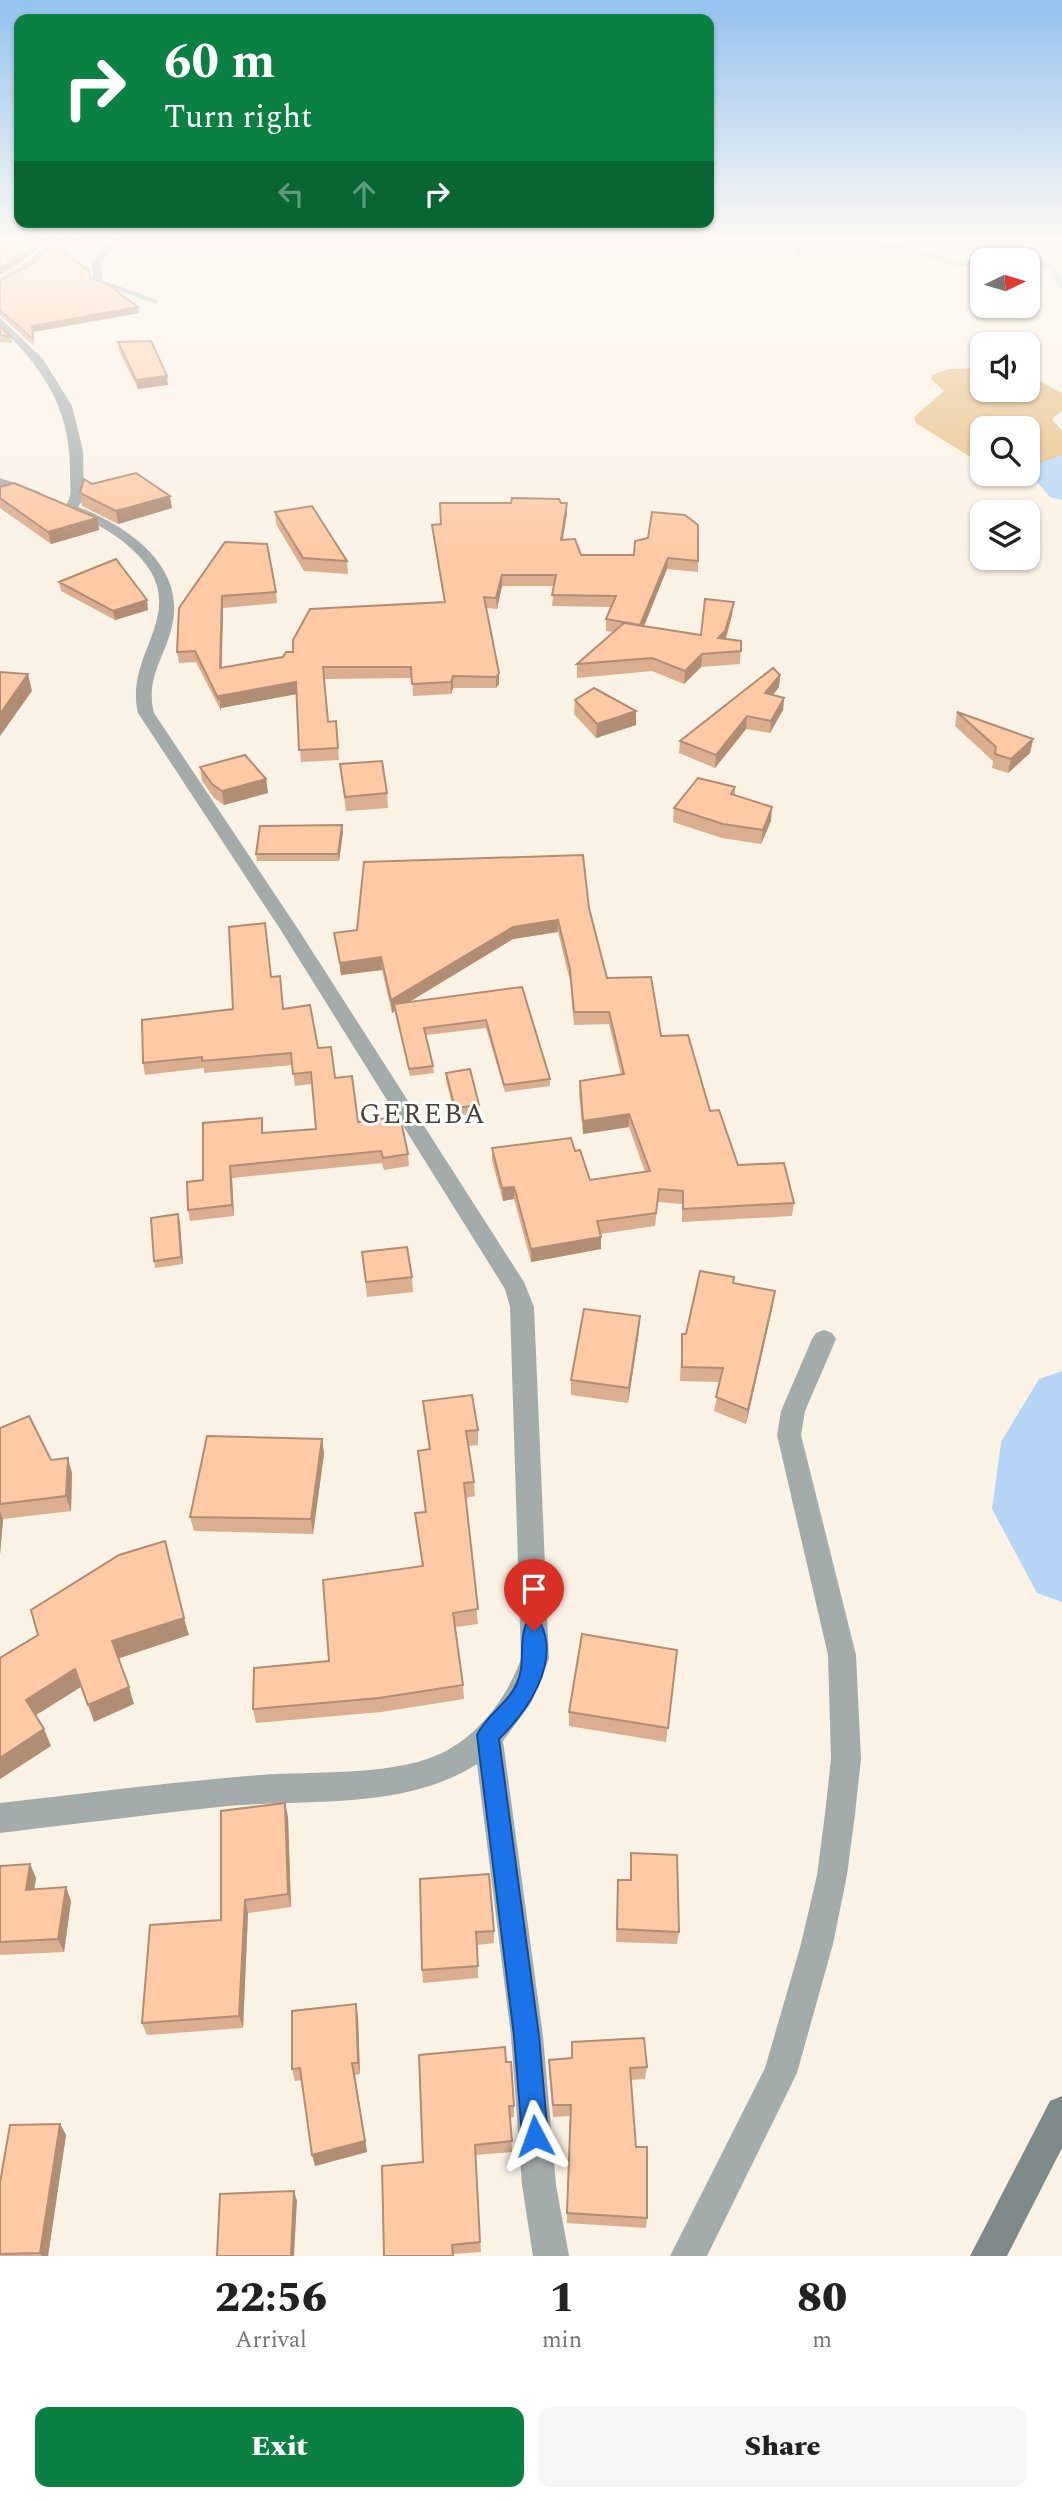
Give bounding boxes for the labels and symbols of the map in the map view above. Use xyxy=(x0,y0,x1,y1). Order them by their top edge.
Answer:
north arrow xyxy=(970,248,1040,318)
district label: GEREBA xyxy=(359,1093,487,1136)
pin xyxy=(504,1559,564,1631)
position arrow xyxy=(498,2099,572,2173)

